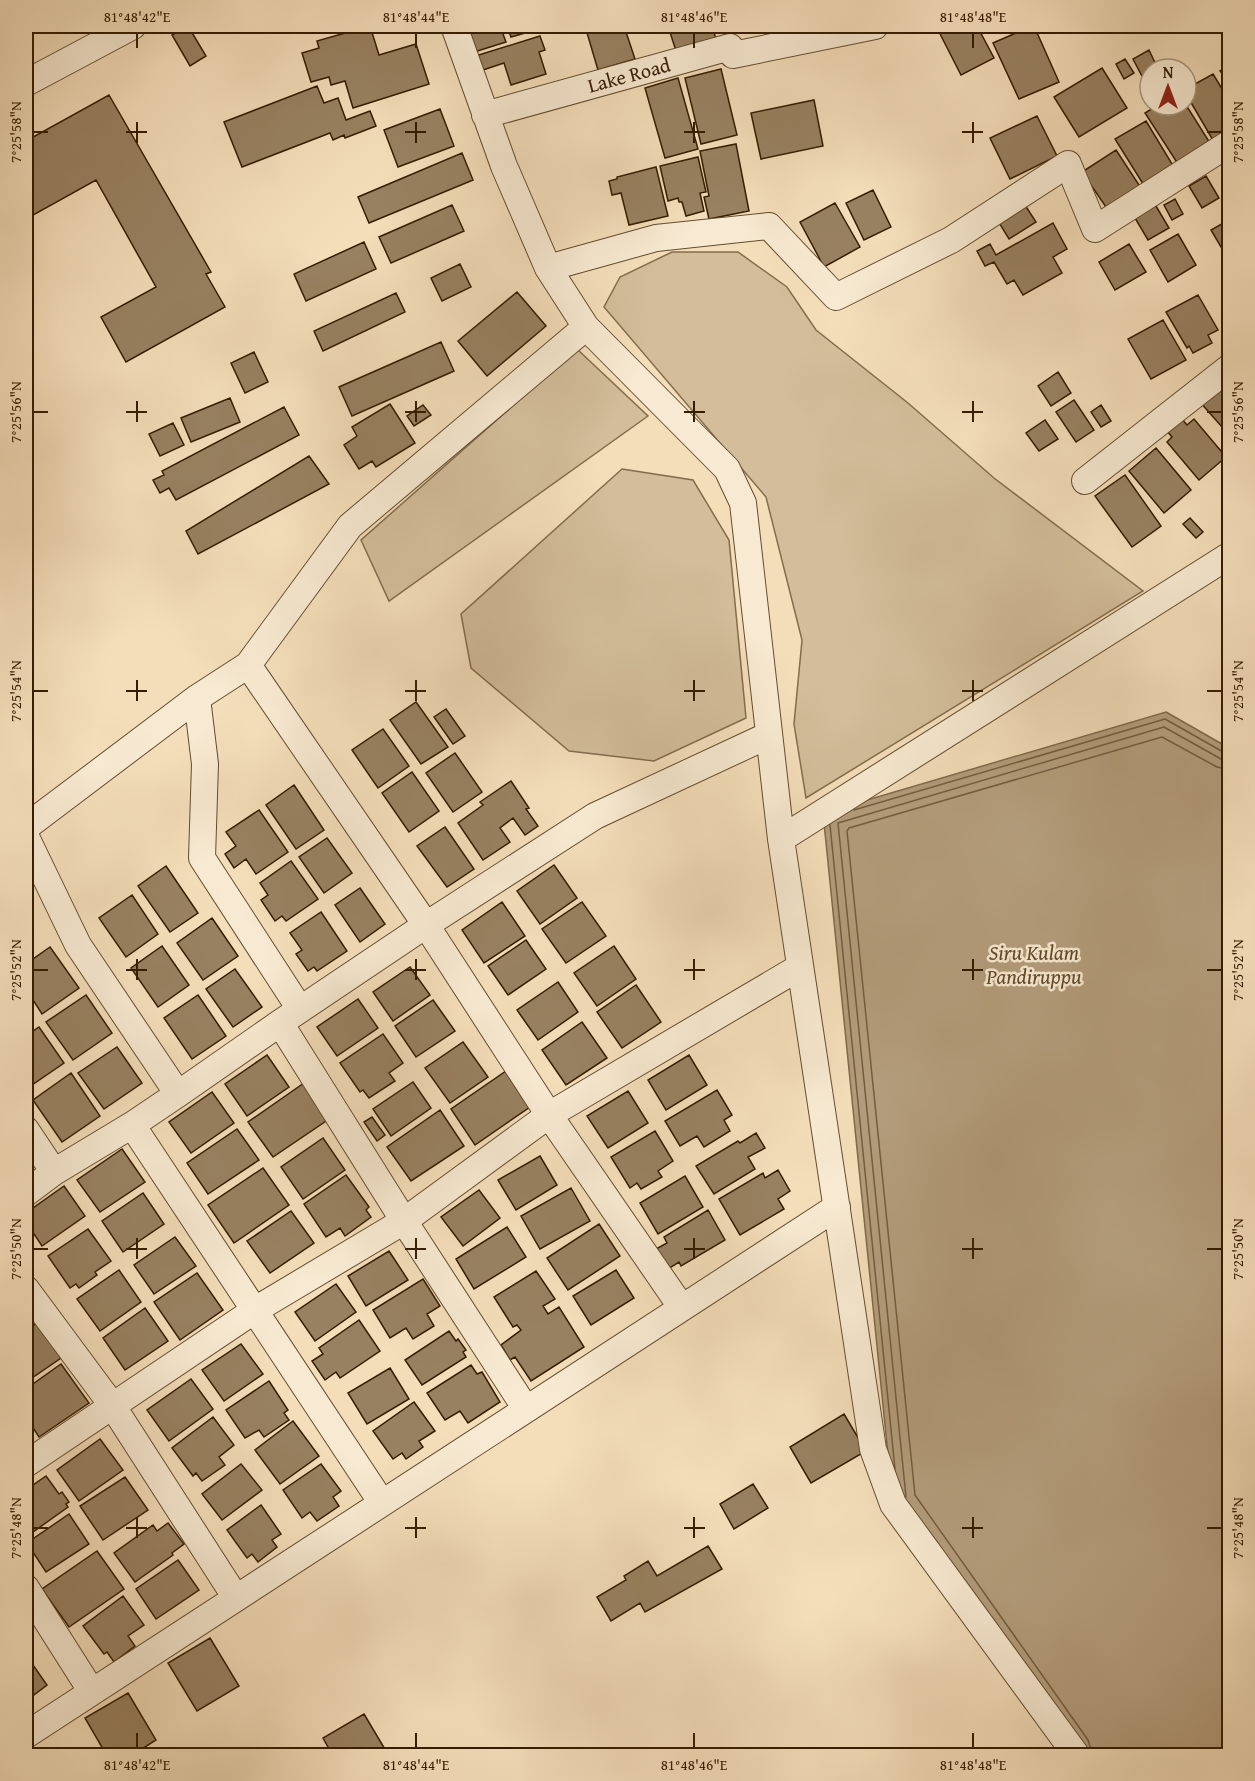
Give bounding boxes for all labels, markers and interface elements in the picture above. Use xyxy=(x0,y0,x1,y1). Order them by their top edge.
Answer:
text: 81°48'42"E xyxy=(104,6,171,27)
text: 81°48'44"E xyxy=(383,6,450,27)
text: 81°48'46"E xyxy=(661,6,728,27)
text: 81°48'48"E xyxy=(940,6,1007,27)
street label: Lake Road xyxy=(584,49,674,99)
north arrow xyxy=(1138,57,1198,117)
text: N xyxy=(1163,60,1174,84)
text: 7°25'58"N xyxy=(5,101,26,163)
text: 7°25'58"N xyxy=(1227,101,1248,163)
text: 7°25'56"N xyxy=(5,381,26,443)
text: 7°25'56"N xyxy=(1227,381,1248,443)
text: 7°25'54"N xyxy=(5,660,26,722)
text: 7°25'54"N xyxy=(1227,660,1248,722)
water label: Siru Kulam Pandiruppu xyxy=(985,937,1082,992)
text: 7°25'52"N xyxy=(5,939,26,1001)
text: 7°25'52"N xyxy=(1227,939,1248,1001)
text: 7°25'50"N xyxy=(5,1218,26,1280)
text: 7°25'50"N xyxy=(1227,1218,1248,1280)
text: 7°25'48"N xyxy=(5,1497,26,1559)
text: 7°25'48"N xyxy=(1227,1497,1248,1559)
text: 81°48'42"E xyxy=(104,1754,171,1775)
text: 81°48'44"E xyxy=(383,1754,450,1775)
text: 81°48'46"E xyxy=(661,1754,728,1775)
text: 81°48'48"E xyxy=(940,1754,1007,1775)

